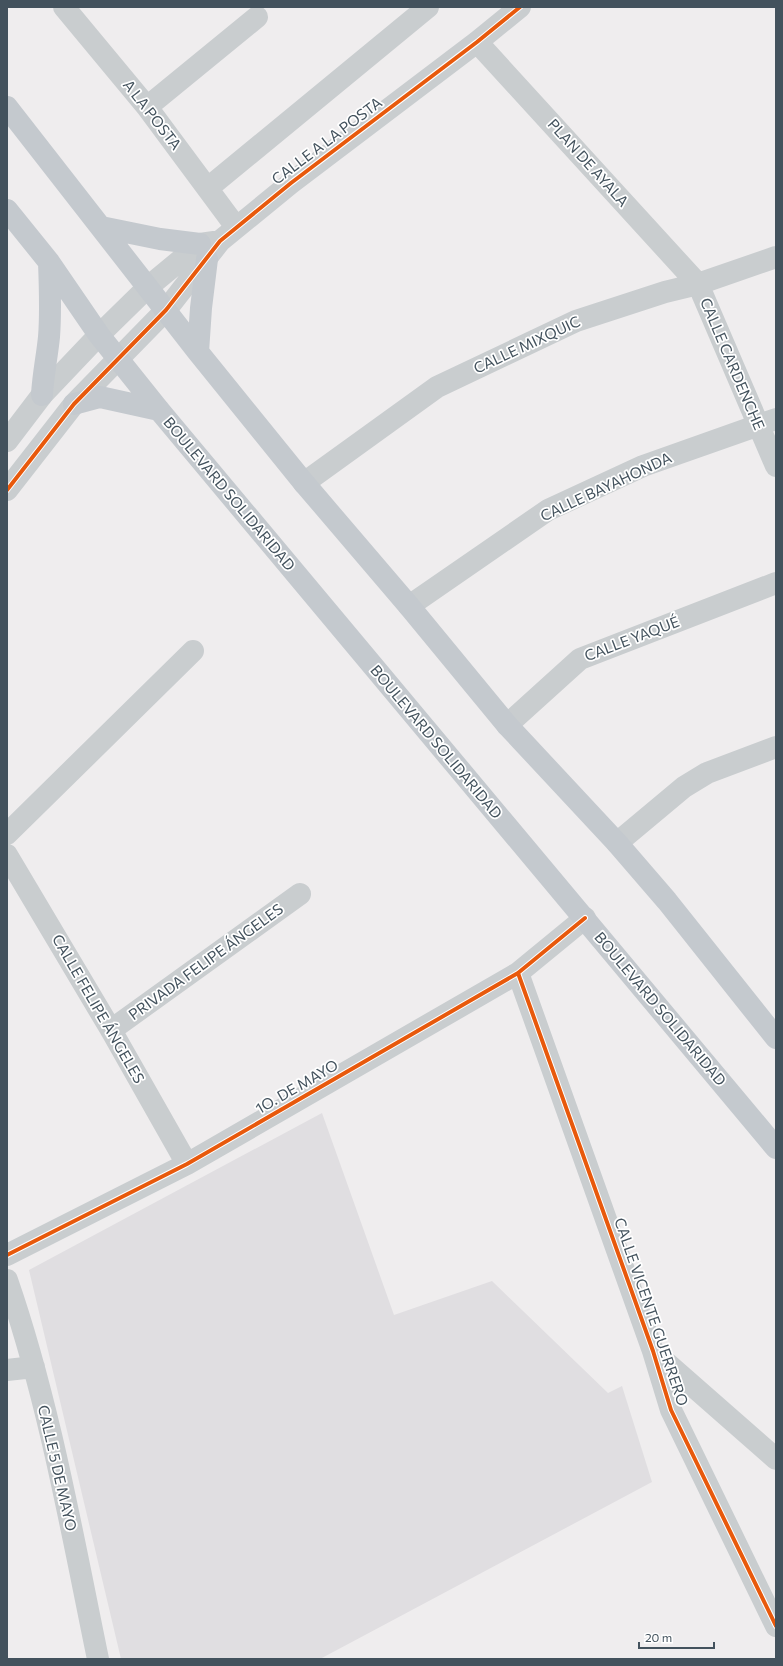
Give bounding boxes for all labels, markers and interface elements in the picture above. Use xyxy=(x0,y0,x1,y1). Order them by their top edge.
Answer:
street label: A LA POSTA xyxy=(120,76,186,153)
street label: CALLE A LA POSTA xyxy=(268,93,385,188)
street label: PLAN DE AYALA xyxy=(545,115,633,210)
street label: CALLE CARDENCHE xyxy=(697,295,769,433)
street label: CALLE MIXQUIC xyxy=(470,312,583,377)
street label: BOULEVARD SOLIDARIDAD xyxy=(160,413,299,574)
street label: CALLE BAYAHONDA xyxy=(537,448,674,524)
street label: CALLE YAQUÉ xyxy=(581,611,682,664)
street label: BOULEVARD SOLIDARIDAD xyxy=(367,661,506,822)
street label: PRIVADA FELIPE ÁNGELES xyxy=(124,898,286,1023)
street label: BOULEVARD SOLIDARIDAD xyxy=(591,928,730,1089)
street label: CALLE FELIPE ÁNGELES xyxy=(49,930,150,1086)
street label: 1O. DE MAYO xyxy=(252,1055,341,1117)
street label: CALLE VICENTE GUERRERO xyxy=(611,1215,693,1408)
street label: CALLE 5 DE MAYO xyxy=(35,1403,81,1533)
scale bar xyxy=(639,1624,714,1650)
text: 20 m xyxy=(645,1630,672,1644)

